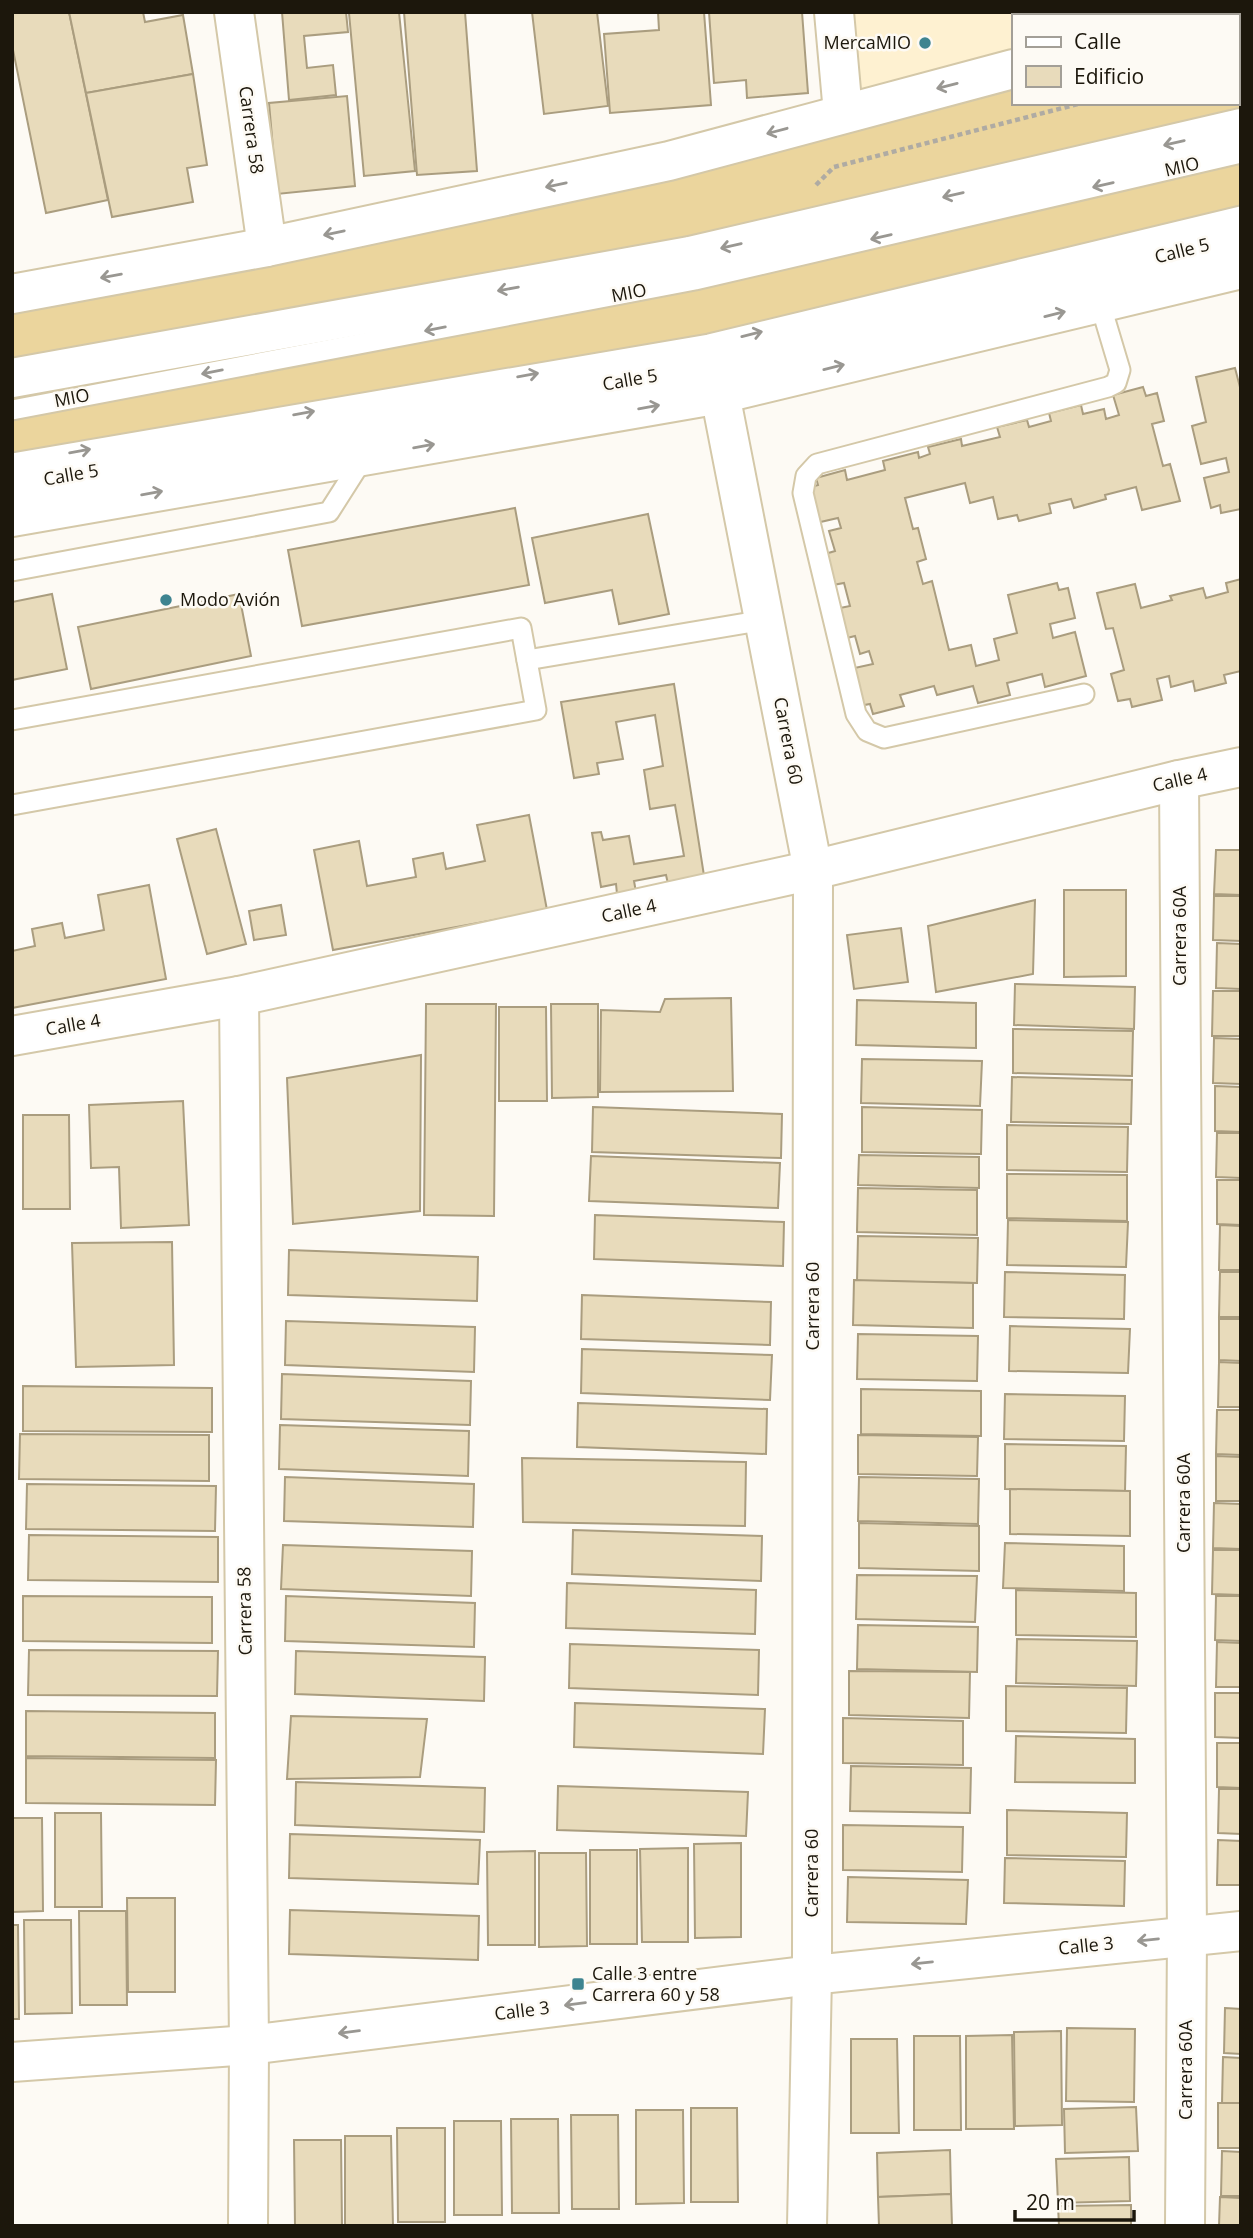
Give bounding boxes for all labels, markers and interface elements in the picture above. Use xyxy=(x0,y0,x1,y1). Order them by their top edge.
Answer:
legend xyxy=(1012,14,1239,105)
text: Calle xyxy=(1074,27,1121,55)
place label: MercaMIO xyxy=(824,30,911,54)
marker: MercaMIO xyxy=(917,35,933,51)
text: Edificio xyxy=(1074,62,1144,90)
one-way arrow xyxy=(936,80,959,93)
street label: Carrera 58 xyxy=(234,84,270,175)
one-way arrow xyxy=(767,125,789,138)
one-way arrow xyxy=(1163,137,1186,150)
street label: MIO xyxy=(1162,150,1202,182)
one-way arrow xyxy=(545,179,568,192)
one-way arrow xyxy=(1092,179,1115,192)
one-way arrow xyxy=(942,188,965,202)
one-way arrow xyxy=(323,226,346,240)
one-way arrow xyxy=(870,231,893,244)
street label: Calle 5 xyxy=(1152,232,1212,268)
one-way arrow xyxy=(720,240,743,254)
one-way arrow xyxy=(100,270,123,283)
street label: MIO xyxy=(609,277,648,307)
one-way arrow xyxy=(497,283,520,296)
one-way arrow xyxy=(1043,307,1066,320)
one-way arrow xyxy=(424,323,447,337)
one-way arrow xyxy=(740,327,763,340)
one-way arrow xyxy=(822,360,845,373)
street label: Calle 5 xyxy=(600,362,659,396)
one-way arrow xyxy=(201,366,224,379)
one-way arrow xyxy=(516,368,539,381)
street label: MIO xyxy=(52,382,91,412)
one-way arrow xyxy=(637,400,659,413)
one-way arrow xyxy=(292,406,315,419)
one-way arrow xyxy=(413,439,435,452)
one-way arrow xyxy=(68,444,90,457)
street label: Calle 5 xyxy=(41,457,100,491)
one-way arrow xyxy=(140,486,163,499)
place label: Modo Avión xyxy=(180,587,280,611)
marker: Modo Avión xyxy=(158,592,174,608)
street label: Carrera 60 xyxy=(769,695,809,787)
street label: Calle 4 xyxy=(1150,761,1210,797)
street label: Carrera 60A xyxy=(1167,885,1191,986)
street label: Calle 4 xyxy=(599,893,658,928)
street label: Calle 4 xyxy=(43,1007,102,1041)
street label: Carrera 60 xyxy=(800,1262,824,1350)
street label: Carrera 60A xyxy=(1171,1452,1195,1553)
street label: Carrera 58 xyxy=(231,1566,257,1656)
street label: Carrera 60 xyxy=(799,1829,823,1917)
street label: Calle 3 xyxy=(1057,1930,1115,1960)
one-way arrow xyxy=(1138,1933,1160,1946)
one-way arrow xyxy=(911,1957,934,1970)
place label: Calle 3 entre Carrera 60 y 58 xyxy=(592,1961,720,2006)
marker: Calle 3 entre Carrera 60 y 58 xyxy=(570,1976,586,1992)
street label: Calle 3 xyxy=(493,1995,551,2025)
one-way arrow xyxy=(564,1998,586,2011)
street label: Carrera 60A xyxy=(1173,2019,1197,2120)
one-way arrow xyxy=(338,2026,361,2039)
scale bar xyxy=(1015,2178,1134,2222)
text: 20 m xyxy=(1026,2188,1075,2216)

